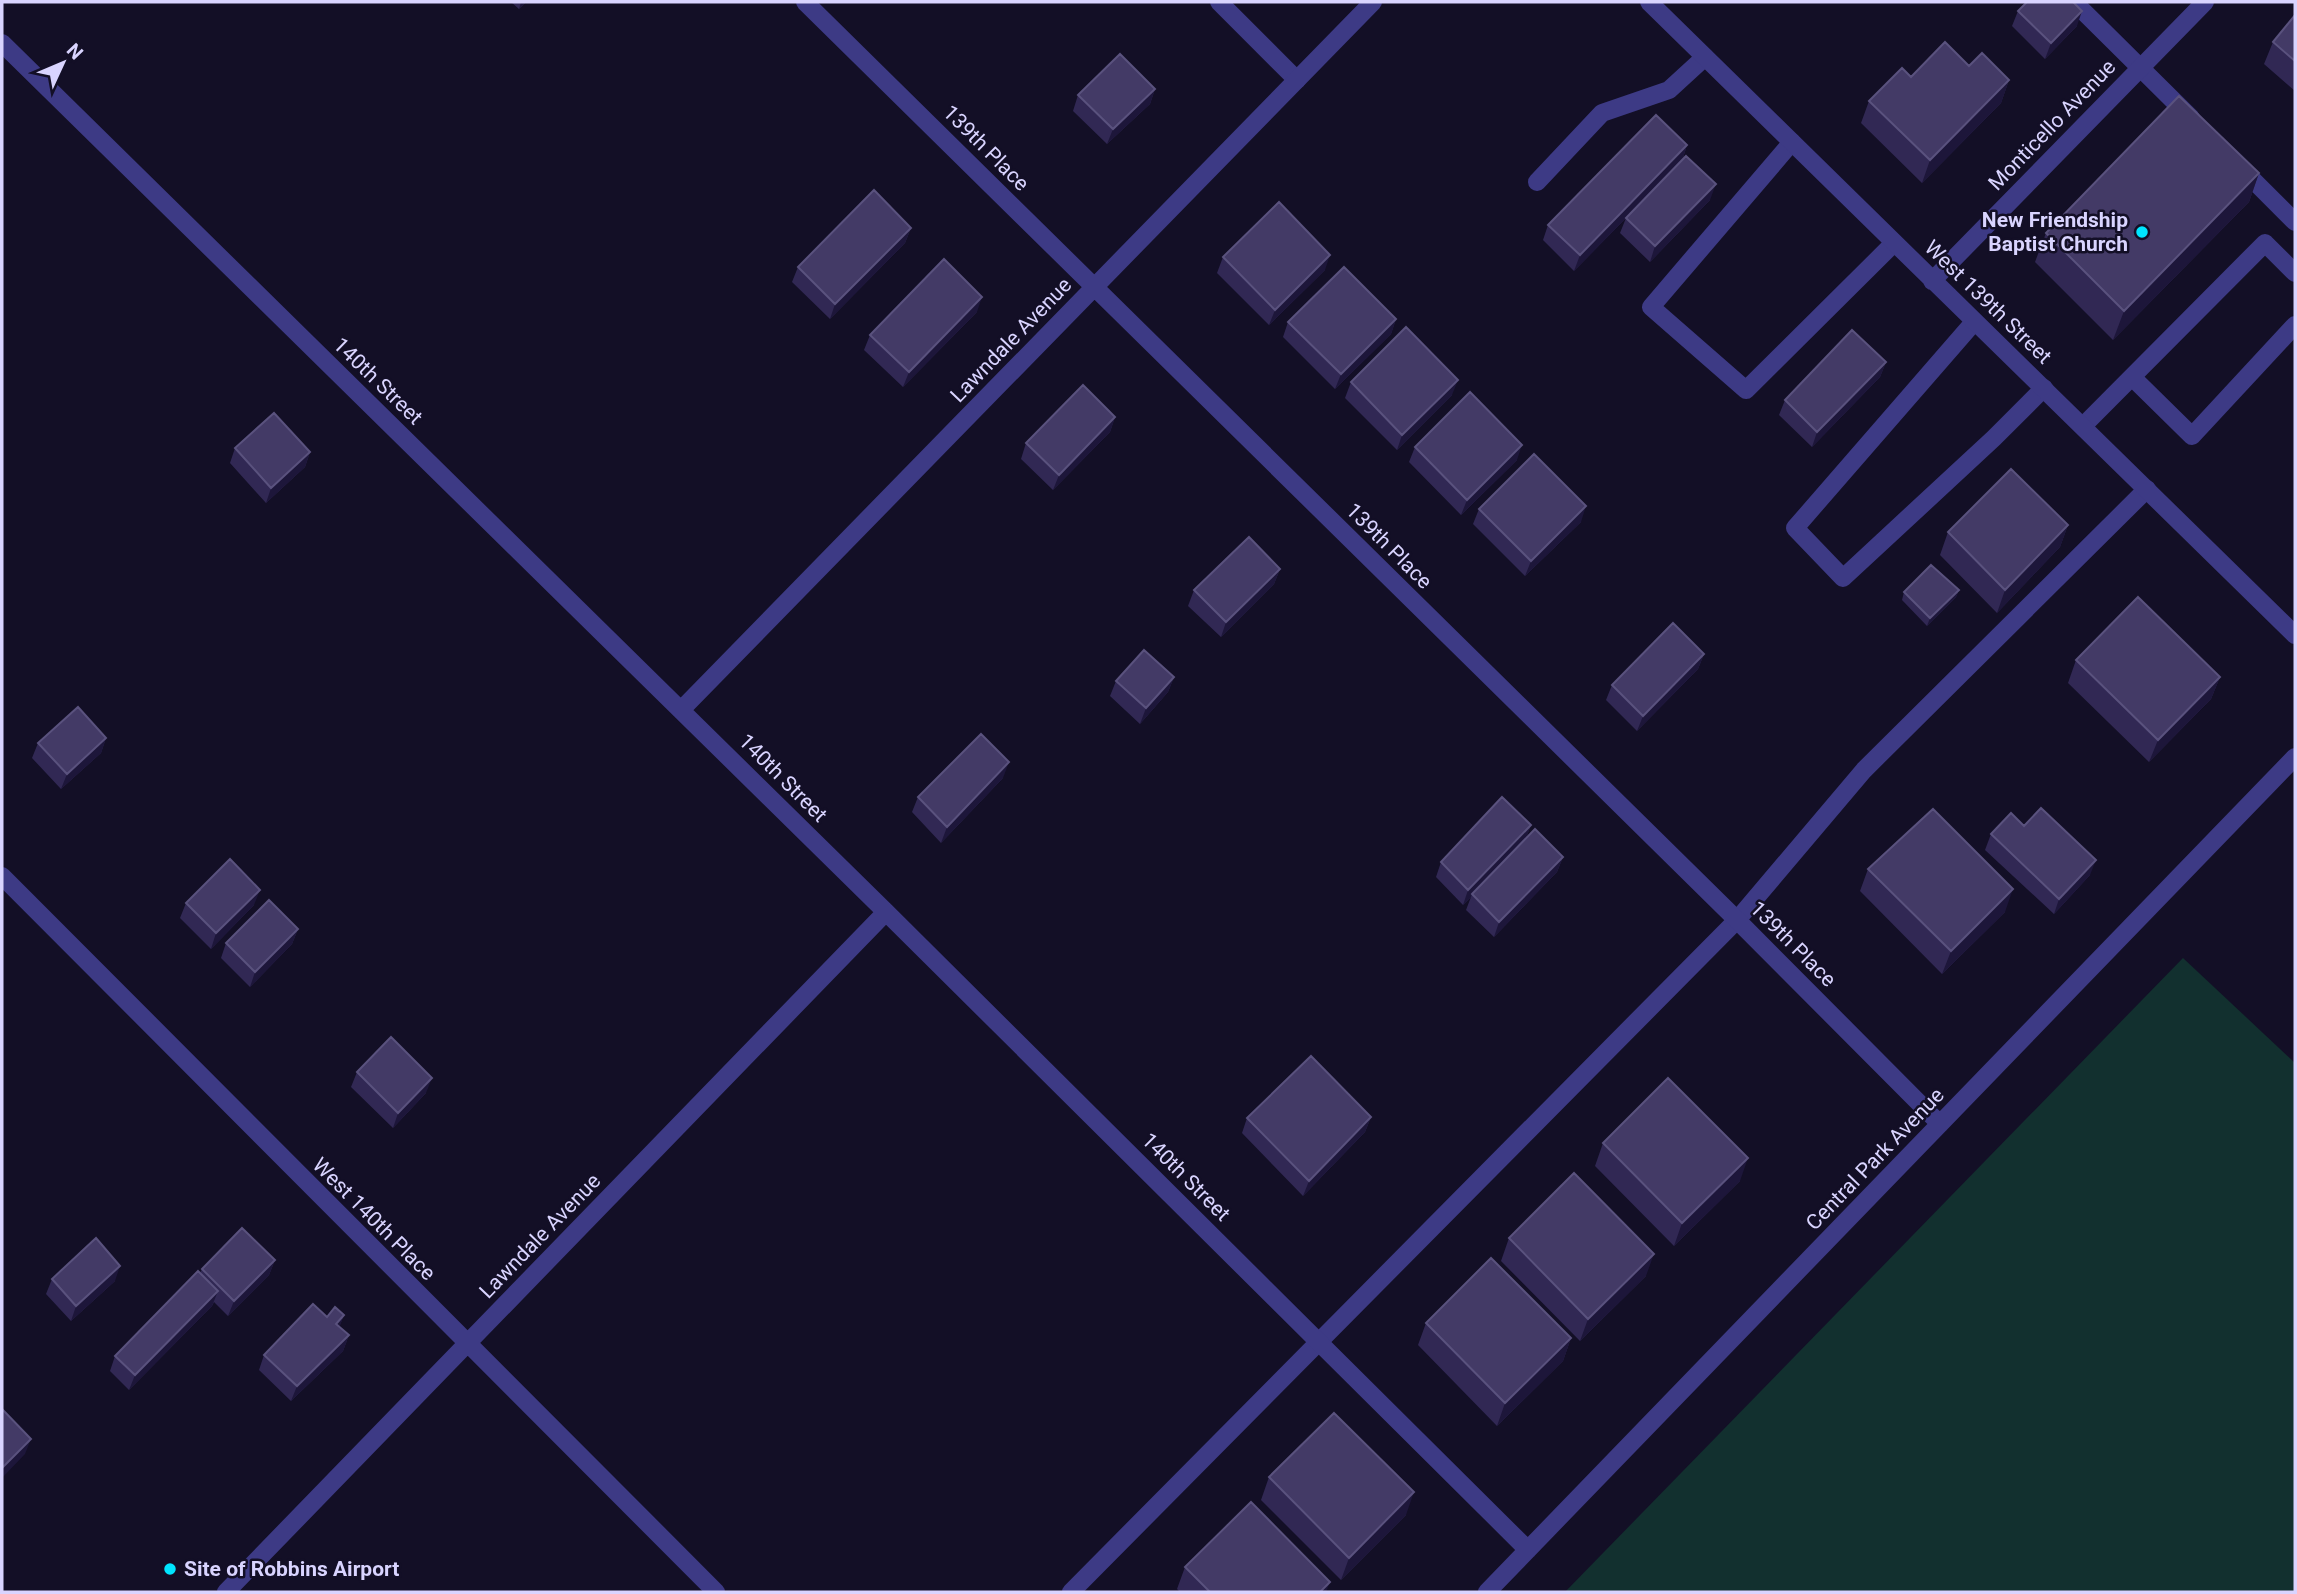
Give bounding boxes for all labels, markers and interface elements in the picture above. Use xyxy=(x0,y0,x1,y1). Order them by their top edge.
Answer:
north arrow xyxy=(28,28,98,98)
text: N xyxy=(62,39,88,64)
street label: Monticello Avenue xyxy=(1984,55,2120,195)
street label: 139th Place xyxy=(938,100,1034,196)
place label: New Friendship Baptist Church xyxy=(1982,208,2128,256)
marker: New Friendship Baptist Church xyxy=(2134,224,2150,240)
street label: West 139th Street xyxy=(1920,235,2056,369)
street label: Lawndale Avenue xyxy=(946,273,1076,407)
street label: 140th Street xyxy=(328,333,428,429)
street label: 139th Place xyxy=(1341,498,1437,594)
street label: 140th Street xyxy=(734,729,832,827)
street label: 139th Place xyxy=(1745,896,1841,992)
street label: Central Park Avenue xyxy=(1801,1083,1949,1235)
street label: 140th Street xyxy=(1137,1128,1235,1226)
street label: West 140th Place xyxy=(308,1153,440,1285)
street label: Lawndale Avenue xyxy=(475,1169,605,1303)
place label: Site of Robbins Airport xyxy=(184,1557,399,1581)
marker: Site of Robbins Airport xyxy=(162,1561,178,1577)

